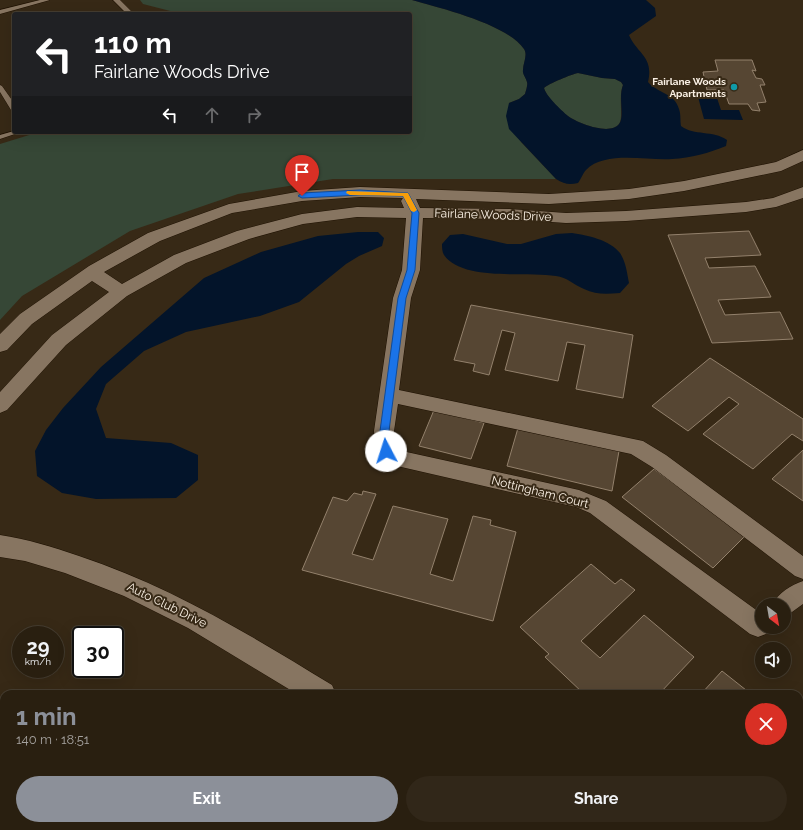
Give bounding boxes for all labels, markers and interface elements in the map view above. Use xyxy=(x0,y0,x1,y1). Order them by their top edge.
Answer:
text: 110 m xyxy=(94,27,172,60)
icon: left xyxy=(28,28,80,80)
text: Fairlane Woods Drive xyxy=(94,61,270,82)
place label: Fairlane Woods Apartments xyxy=(652,76,726,99)
marker: Fairlane Woods Apartments xyxy=(729,82,739,92)
icon: left xyxy=(159,104,181,126)
icon: ahead xyxy=(201,104,223,126)
icon: right xyxy=(243,104,265,126)
pin xyxy=(285,155,319,196)
icon: arrive xyxy=(291,161,313,183)
street label: Fairlane Woods Drive xyxy=(434,206,552,224)
position arrow xyxy=(365,430,407,472)
street label: Nottingham Court xyxy=(490,473,590,511)
street label: Auto Club Drive xyxy=(125,580,209,630)
north arrow xyxy=(755,598,791,634)
map controls xyxy=(755,598,791,678)
speed limit sign: 30 xyxy=(72,626,124,678)
text: 29 xyxy=(26,635,50,659)
button: sound xyxy=(755,642,791,678)
text: km/h xyxy=(25,656,51,667)
text: 1 min xyxy=(16,702,77,731)
button: close xyxy=(745,703,787,745)
text: 140 m · 18:51 xyxy=(16,732,89,747)
button: Exit xyxy=(16,776,398,822)
button: Share xyxy=(406,776,787,822)

